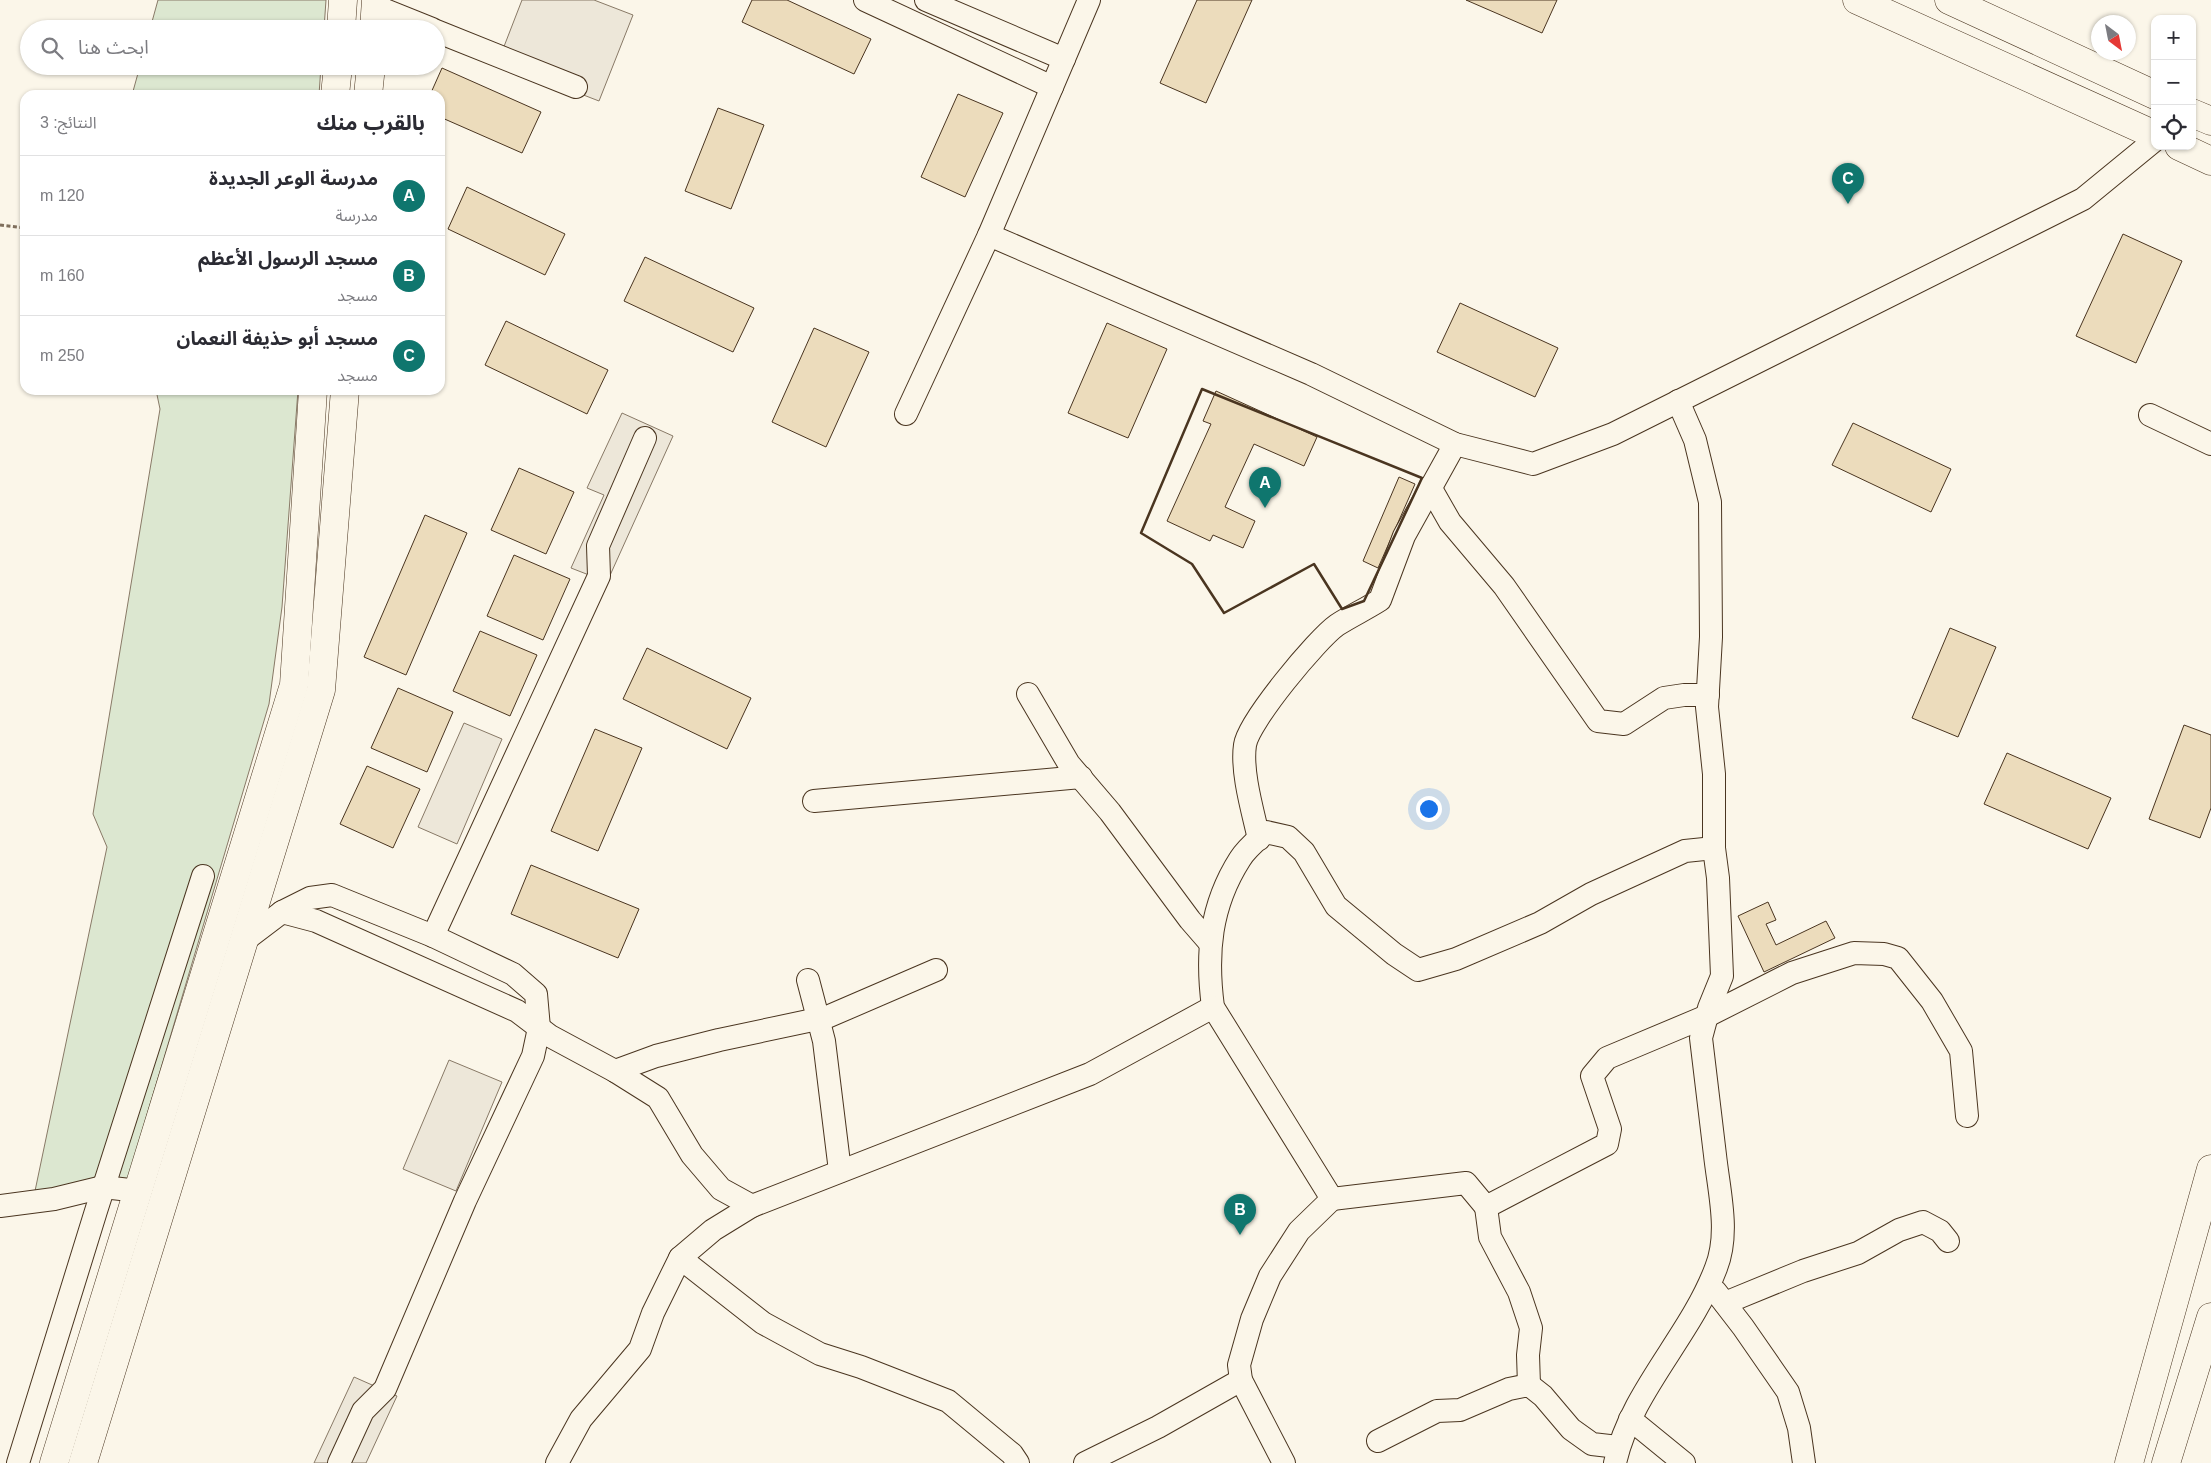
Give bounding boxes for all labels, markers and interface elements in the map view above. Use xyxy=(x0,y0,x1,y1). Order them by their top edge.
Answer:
north arrow xyxy=(2091,15,2136,60)
map controls xyxy=(2151,15,2196,150)
button: + xyxy=(2151,15,2196,60)
search box xyxy=(20,20,445,75)
icon: search xyxy=(38,34,66,62)
text: ابحث هنا xyxy=(78,37,149,58)
button: − xyxy=(2151,60,2196,105)
button: locate xyxy=(2151,105,2196,150)
text: بالقرب منك xyxy=(317,111,425,134)
text: النتائج: 3 xyxy=(40,114,97,131)
pin: C xyxy=(1832,163,1864,204)
text: مدرسة الوعر الجديدة xyxy=(209,168,378,189)
text: 120 m xyxy=(40,187,84,204)
text: A xyxy=(403,187,415,204)
text: مدرسة xyxy=(335,207,378,224)
text: مسجد الرسول الأعظم xyxy=(198,248,378,269)
text: 160 m xyxy=(40,267,84,284)
text: B xyxy=(403,267,415,284)
text: مسجد xyxy=(337,287,378,304)
text: مسجد أبو حذيفة النعمان xyxy=(177,328,378,349)
text: 250 m xyxy=(40,347,84,364)
text: C xyxy=(403,347,415,364)
text: مسجد xyxy=(337,367,378,384)
pin: A xyxy=(1249,467,1281,508)
your location xyxy=(1416,796,1442,822)
pin: B xyxy=(1224,1194,1256,1235)

